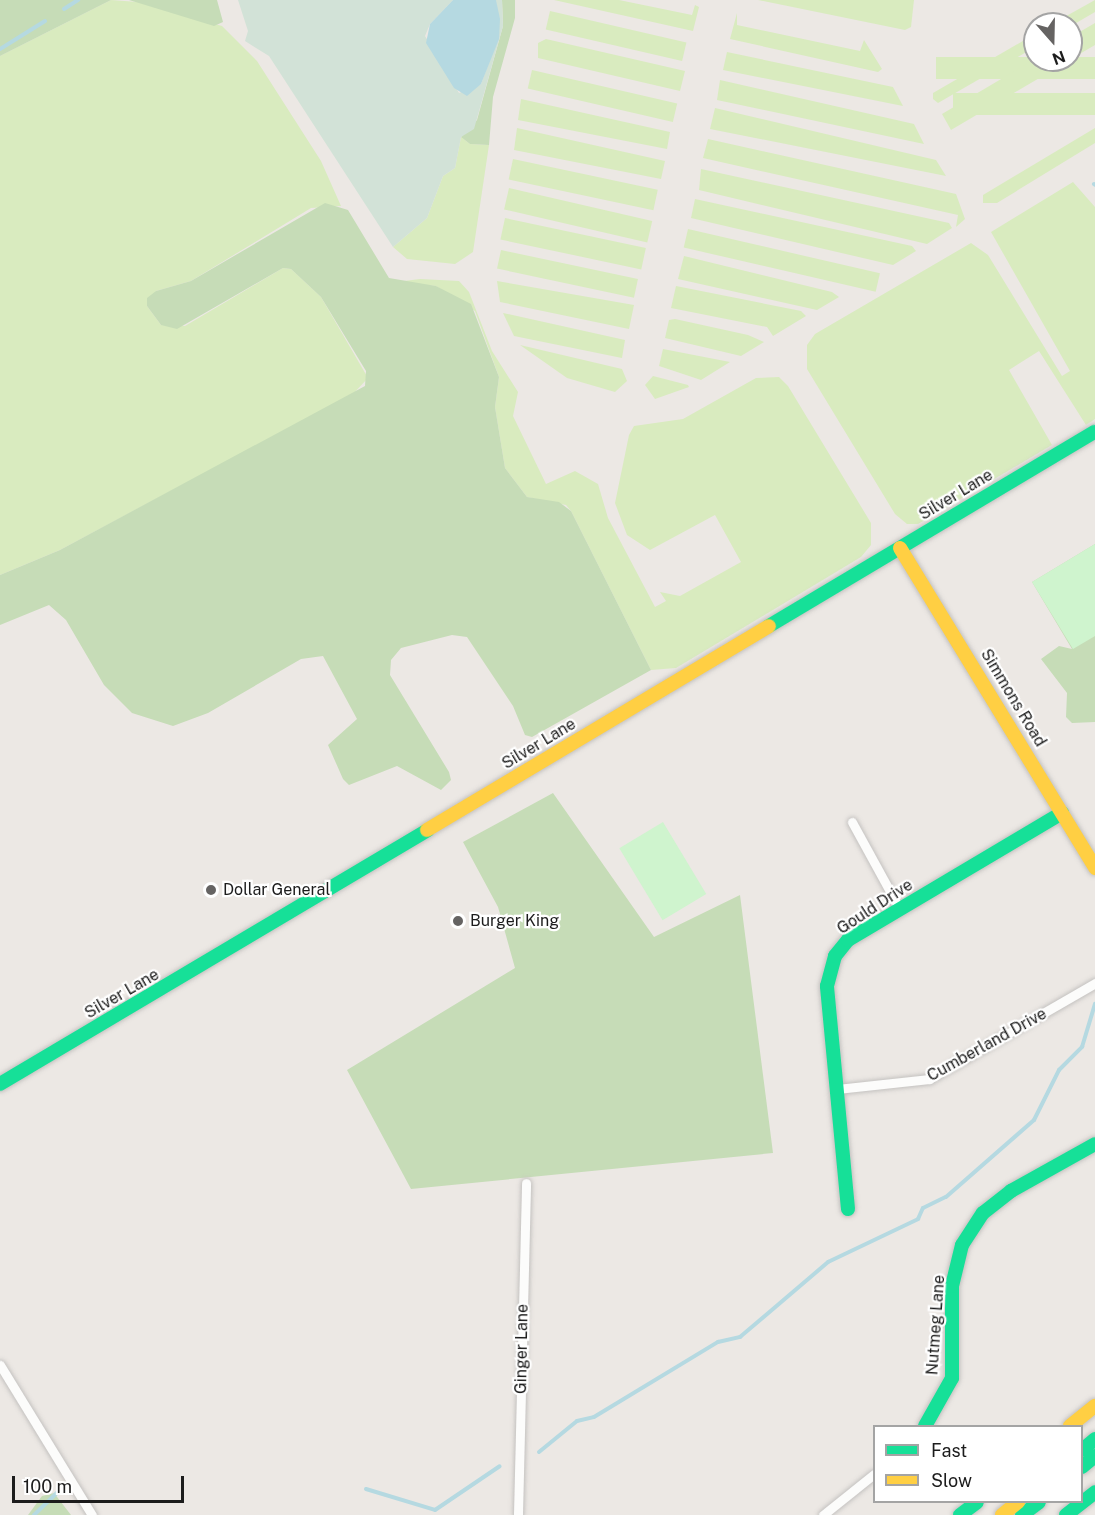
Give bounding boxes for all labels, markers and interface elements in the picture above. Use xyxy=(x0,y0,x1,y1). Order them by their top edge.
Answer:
north arrow xyxy=(1023,12,1083,72)
text: N xyxy=(1050,46,1068,69)
street label: Silver Lane xyxy=(916,466,996,524)
street label: Simmons Road xyxy=(976,646,1050,750)
street label: Silver Lane xyxy=(499,715,579,773)
street label: Gould Drive xyxy=(834,875,916,939)
place label: Dollar General xyxy=(223,880,330,900)
marker: Dollar General xyxy=(204,883,218,897)
place label: Burger King xyxy=(470,911,559,931)
marker: Burger King xyxy=(451,914,465,928)
street label: Silver Lane xyxy=(81,965,163,1023)
street label: Cumberland Drive xyxy=(924,1004,1050,1086)
street label: Nutmeg Lane xyxy=(923,1274,949,1376)
street label: Ginger Lane xyxy=(512,1304,532,1394)
legend xyxy=(873,1425,1083,1503)
text: Fast xyxy=(931,1440,967,1461)
scale bar xyxy=(15,1464,188,1502)
text: Slow xyxy=(931,1470,972,1491)
text: 100 m xyxy=(23,1476,72,1497)

